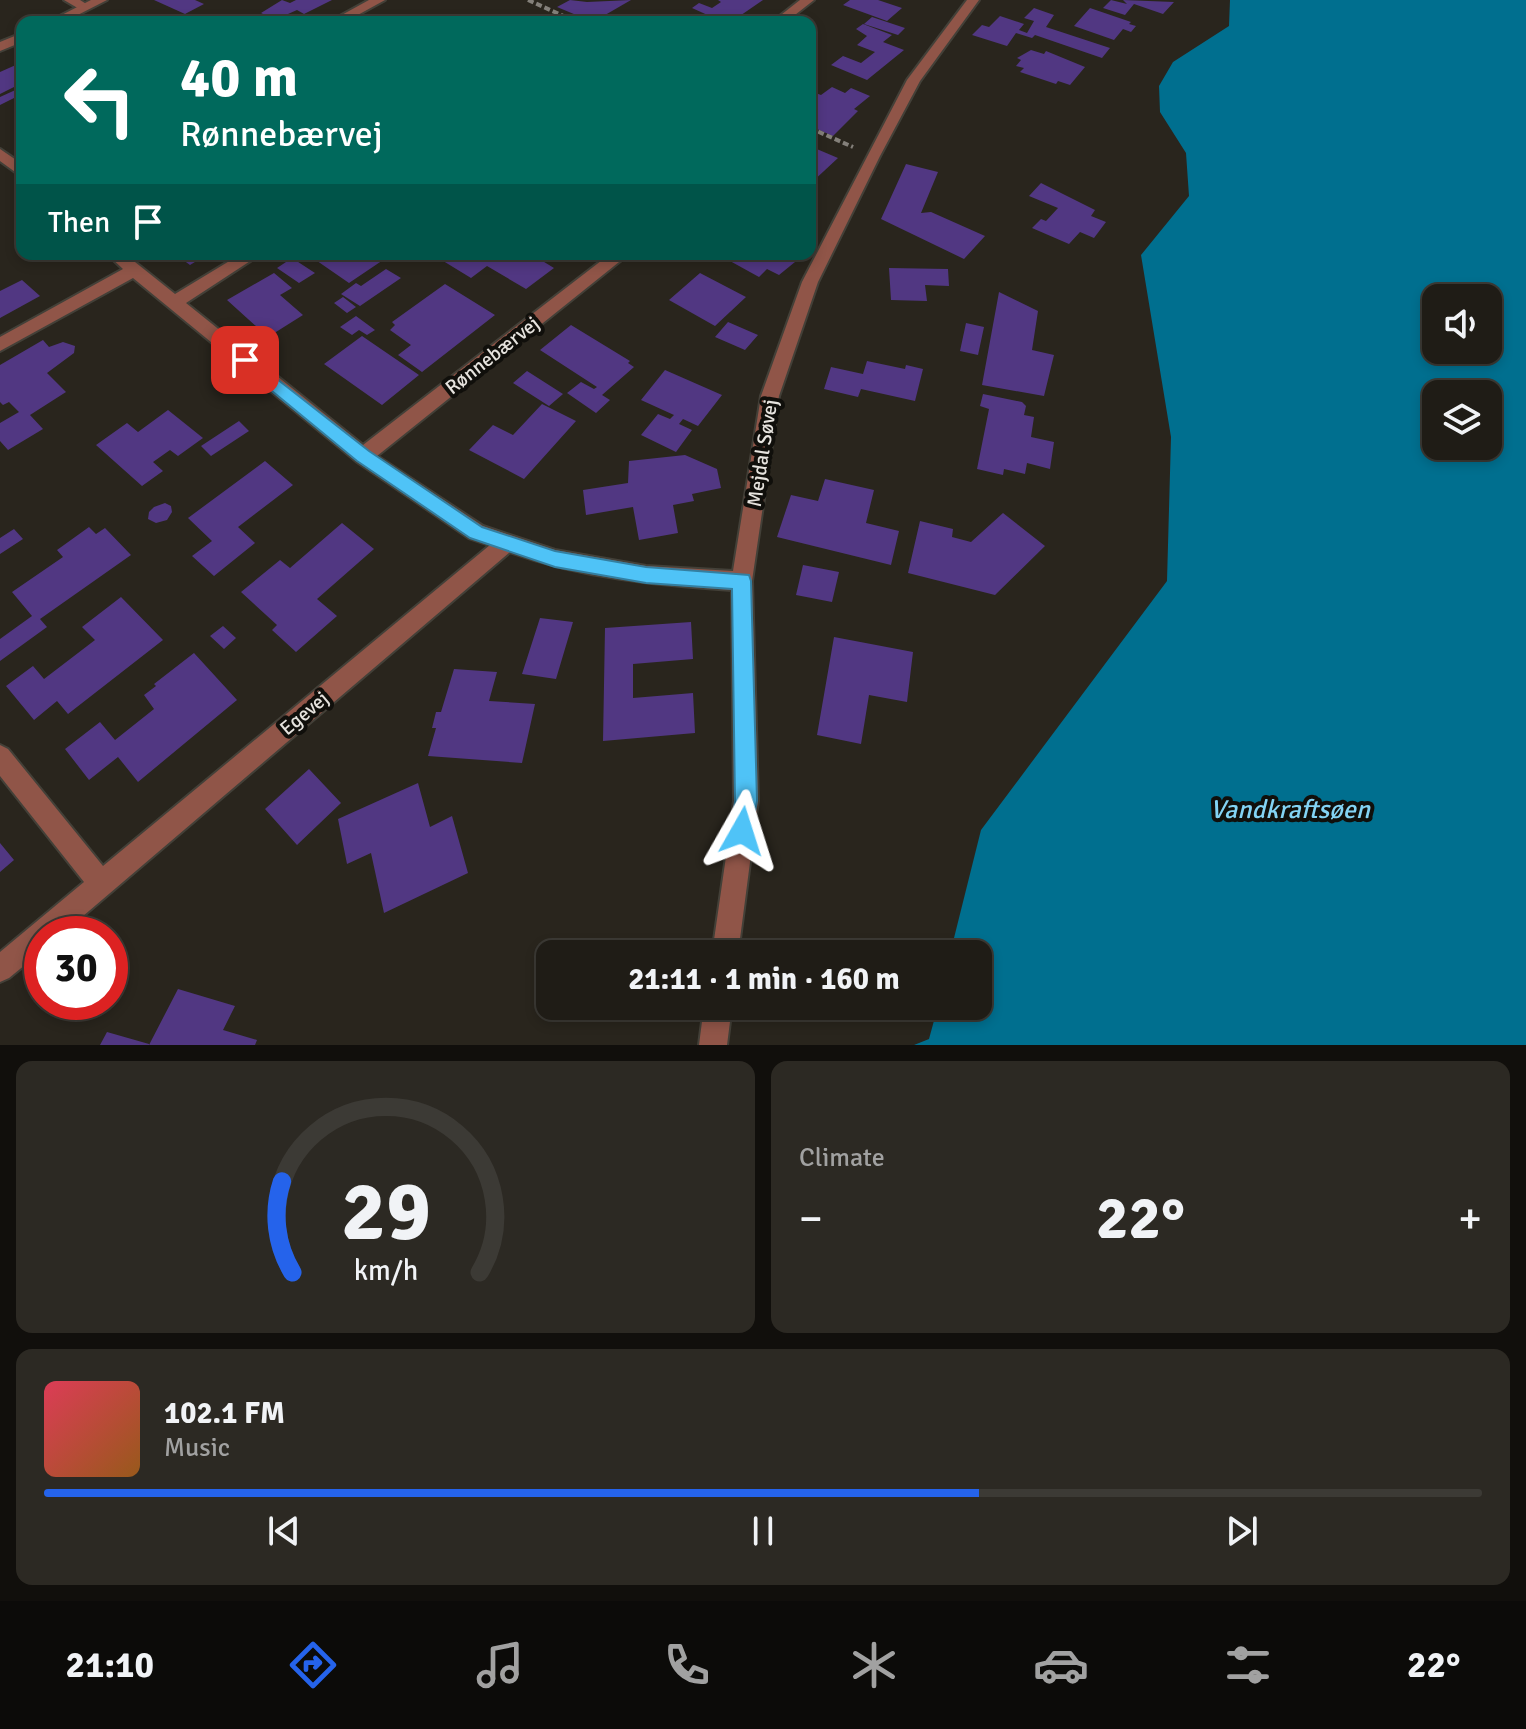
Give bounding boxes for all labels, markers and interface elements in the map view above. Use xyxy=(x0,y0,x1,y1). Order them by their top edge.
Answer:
text: 40 m xyxy=(180,43,298,112)
icon: left xyxy=(48,48,152,152)
text: Rønnebærvej xyxy=(180,112,383,157)
icon: arrive xyxy=(126,200,170,244)
text: Then xyxy=(48,204,110,241)
map controls xyxy=(1422,284,1502,460)
button: sound xyxy=(1422,284,1502,364)
street label: Rønnebærvej xyxy=(440,311,544,400)
pin xyxy=(211,326,279,394)
icon: arrive xyxy=(223,338,267,382)
button: layers xyxy=(1422,380,1502,460)
street label: Mejdal Søvej xyxy=(742,398,783,509)
street label: Egevej xyxy=(275,686,334,741)
position arrow xyxy=(700,789,784,873)
water label: Vandkraftsøen xyxy=(1210,794,1371,826)
speed limit sign: 30 xyxy=(24,916,128,1020)
text: 21:11 · 1 min · 160 m xyxy=(628,961,900,998)
text: Climate xyxy=(799,1142,885,1174)
text: 29 xyxy=(341,1161,430,1263)
text: 22° xyxy=(1096,1182,1185,1256)
text: − xyxy=(799,1192,823,1246)
text: + xyxy=(1458,1192,1482,1246)
text: km/h xyxy=(353,1253,418,1288)
text: 102.1 FM xyxy=(164,1395,285,1432)
text: Music xyxy=(164,1432,230,1464)
icon: previous xyxy=(262,1509,306,1553)
icon: pause xyxy=(741,1509,785,1553)
icon: next xyxy=(1220,1509,1264,1553)
icon: directions xyxy=(285,1637,341,1693)
icon: music xyxy=(472,1637,528,1693)
icon: phone xyxy=(659,1637,715,1693)
icon: climate xyxy=(846,1637,902,1693)
icon: car xyxy=(1033,1637,1089,1693)
icon: filters xyxy=(1220,1637,1276,1693)
text: 21:10 xyxy=(66,1643,154,1688)
text: 22° xyxy=(1407,1643,1460,1688)

